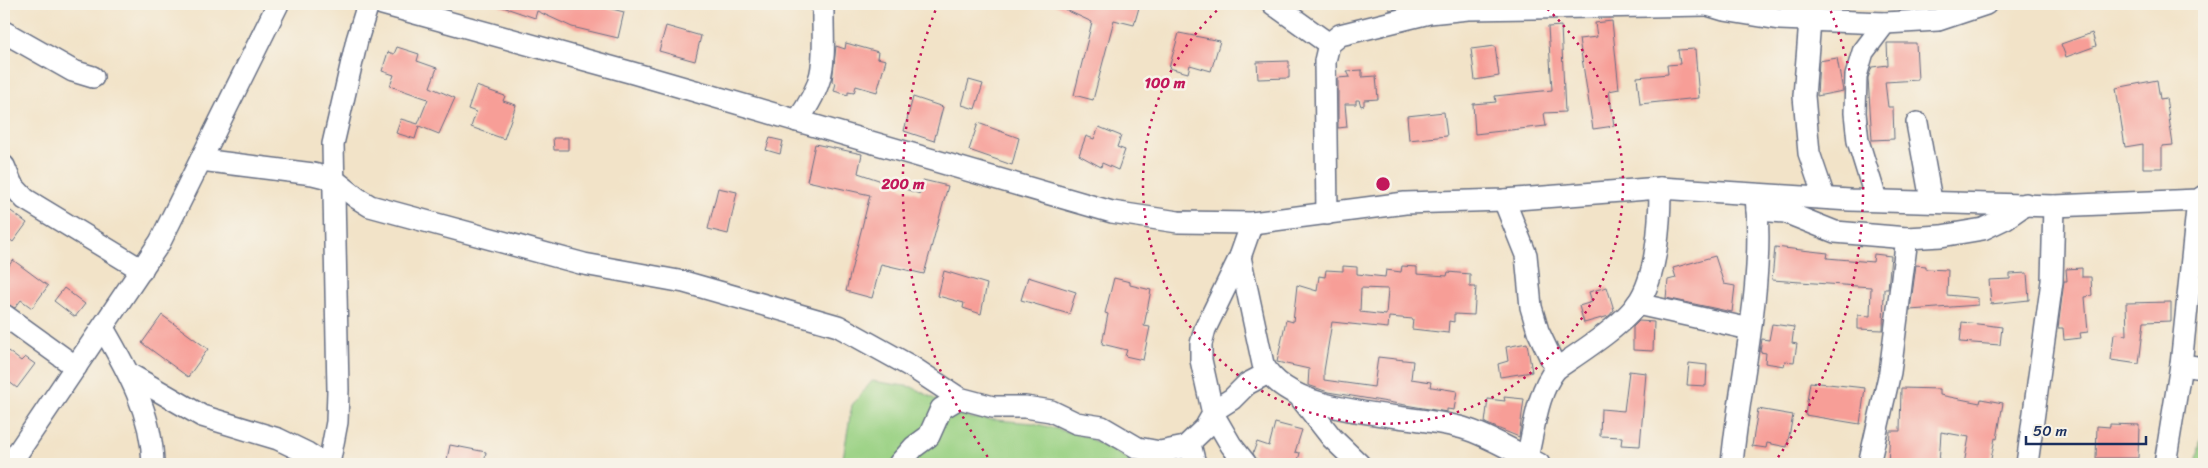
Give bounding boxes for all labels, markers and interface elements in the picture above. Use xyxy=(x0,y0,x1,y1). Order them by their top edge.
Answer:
text: 100 m xyxy=(1145,70,1186,96)
text: 200 m xyxy=(880,171,925,197)
centre of rings xyxy=(1374,175,1392,193)
scale bar xyxy=(2026,413,2146,445)
text: 50 m xyxy=(2033,418,2068,444)

